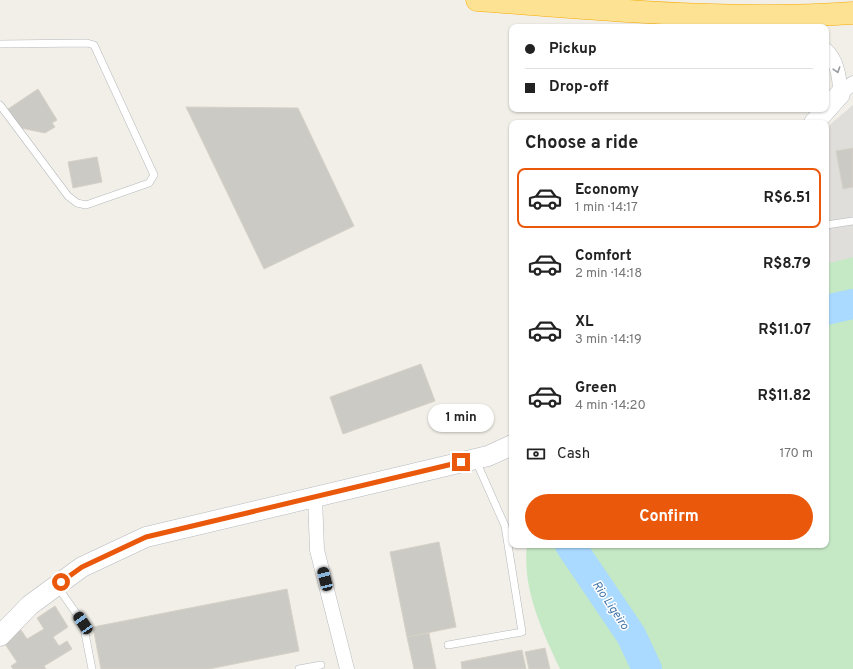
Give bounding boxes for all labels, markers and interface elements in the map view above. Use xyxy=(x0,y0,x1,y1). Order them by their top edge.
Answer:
text: Pickup xyxy=(549,40,597,59)
one-way arrow xyxy=(832,67,841,74)
text: Drop-off xyxy=(549,78,609,97)
text: Choose a ride xyxy=(525,132,638,155)
icon: car xyxy=(527,180,563,216)
text: Economy xyxy=(575,181,639,200)
text: R$6.51 xyxy=(764,189,811,208)
text: 1 min · 14:17 xyxy=(575,200,638,216)
icon: car xyxy=(527,246,563,282)
text: Comfort xyxy=(575,247,632,266)
text: R$8.79 xyxy=(763,255,811,274)
text: 2 min · 14:18 xyxy=(575,266,642,282)
icon: car xyxy=(527,312,563,348)
text: XL xyxy=(575,313,593,332)
text: R$11.07 xyxy=(758,321,811,340)
text: 3 min · 14:19 xyxy=(575,332,642,348)
icon: car xyxy=(527,378,563,414)
text: Green xyxy=(575,379,617,398)
text: R$11.82 xyxy=(758,387,811,406)
text: 4 min · 14:20 xyxy=(575,398,646,414)
callout: 1 min xyxy=(428,404,494,432)
text: 1 min xyxy=(445,410,477,426)
icon: cash xyxy=(525,443,547,465)
text: Cash xyxy=(557,445,590,464)
text: 170 m xyxy=(779,446,813,462)
route end xyxy=(452,453,470,471)
button: Confirm xyxy=(525,494,813,540)
car xyxy=(316,566,334,592)
route start xyxy=(52,573,70,591)
water label: Rio Ligeiro xyxy=(588,578,633,634)
car xyxy=(71,610,95,636)

